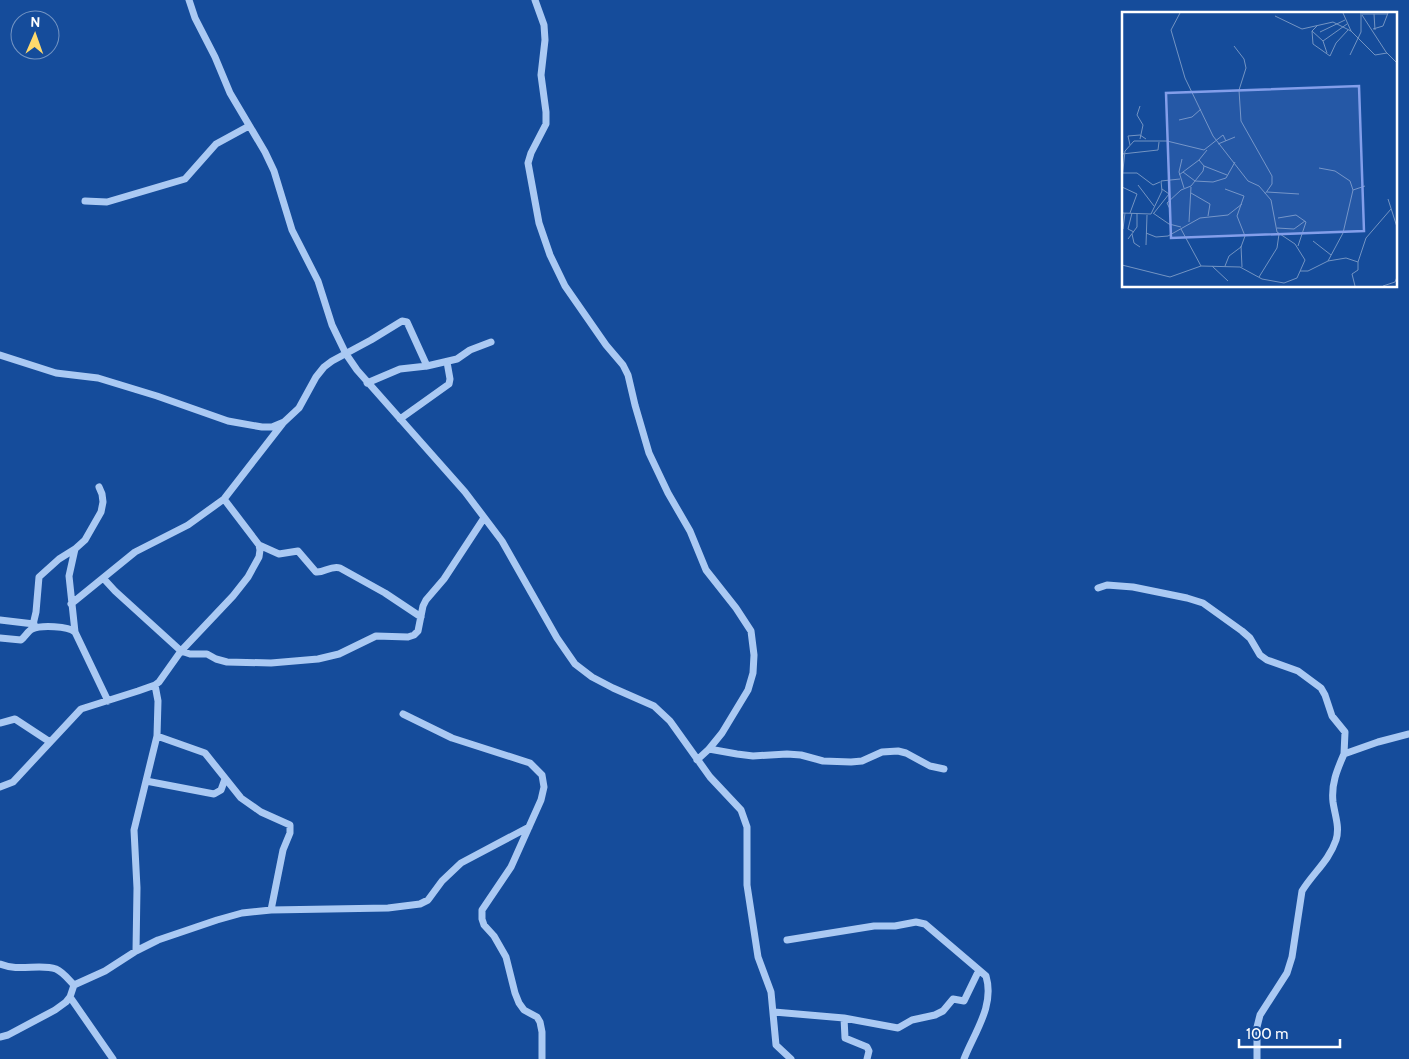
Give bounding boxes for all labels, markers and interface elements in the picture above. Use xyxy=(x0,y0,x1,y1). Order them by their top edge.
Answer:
north arrow xyxy=(10,10,60,60)
inset map xyxy=(1122,12,1396,288)
text: N xyxy=(30,13,41,31)
scale bar xyxy=(1239,1016,1340,1048)
text: 100 m xyxy=(1246,1025,1288,1043)

